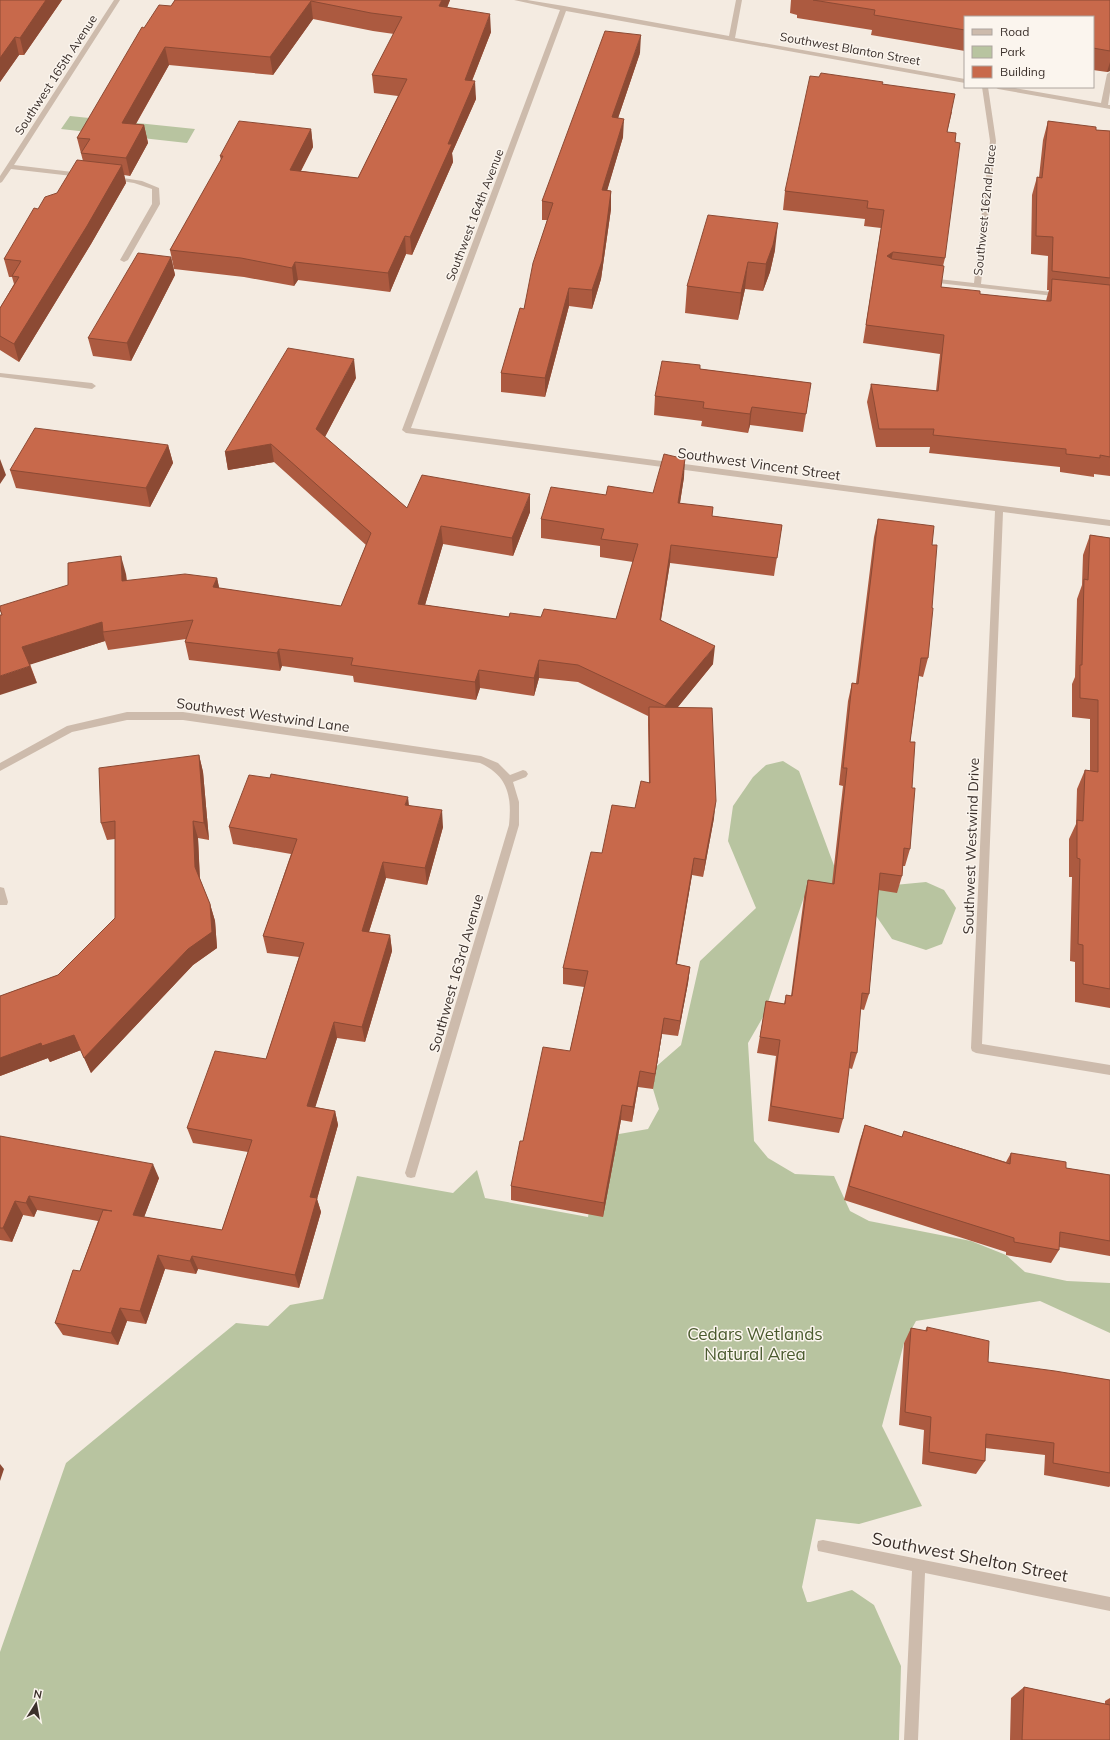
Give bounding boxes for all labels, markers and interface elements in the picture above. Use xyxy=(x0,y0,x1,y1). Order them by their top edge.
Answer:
street label: Southwest 165th Avenue xyxy=(11,12,100,138)
legend xyxy=(964,16,1094,88)
text: Road xyxy=(1000,24,1029,39)
street label: Southwest Blanton Street xyxy=(779,29,921,68)
text: Park xyxy=(1000,44,1026,59)
text: Building xyxy=(1000,64,1045,79)
street label: Southwest 162nd Place xyxy=(970,144,999,276)
street label: Southwest 164th Avenue xyxy=(442,147,507,283)
street label: Southwest Vincent Street xyxy=(676,444,842,484)
street label: Southwest Westwind Lane xyxy=(175,694,351,736)
street label: Southwest Westwind Drive xyxy=(959,757,983,935)
street label: Southwest 163rd Avenue xyxy=(425,892,487,1054)
park label: Cedars Wetlands Natural Area xyxy=(687,1323,823,1364)
street label: Southwest Shelton Street xyxy=(870,1527,1070,1586)
north arrow xyxy=(16,1684,56,1724)
text: N xyxy=(32,1687,43,1702)

